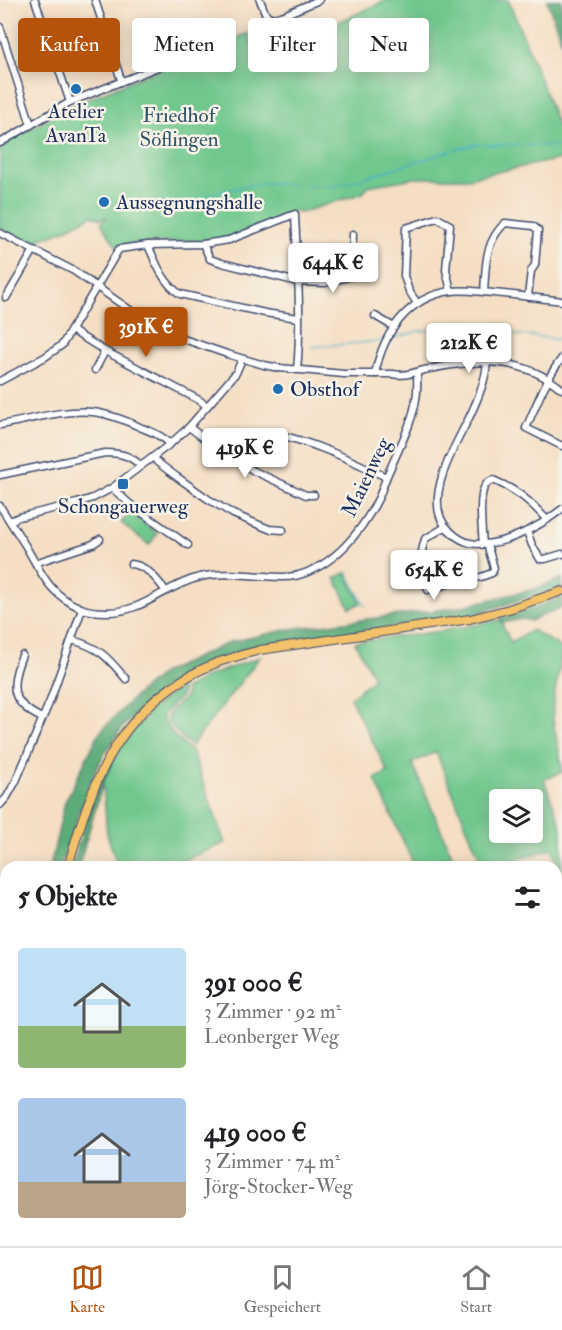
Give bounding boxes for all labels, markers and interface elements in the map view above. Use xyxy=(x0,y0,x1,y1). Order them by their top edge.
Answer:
chip: Kaufen xyxy=(18,18,120,72)
chip: Mieten xyxy=(132,18,236,72)
chip: Filter xyxy=(248,18,337,72)
chip: Neu xyxy=(349,18,429,72)
marker: Atelier AvanTa xyxy=(69,82,83,96)
place label: Atelier AvanTa xyxy=(45,98,107,149)
park label: Friedhof Söflingen xyxy=(139,102,219,153)
place label: Aussegnungshalle xyxy=(115,189,263,216)
marker: Aussegnungshalle xyxy=(97,195,111,209)
pin: 644K € xyxy=(284,243,382,294)
text: 644K € xyxy=(302,250,364,275)
pin: 391K € xyxy=(97,307,195,358)
text: 391K € xyxy=(119,314,173,339)
pin: 212K € xyxy=(420,323,518,374)
text: 212K € xyxy=(440,330,498,355)
place label: Obsthof xyxy=(290,376,363,403)
marker: Obsthof xyxy=(271,382,285,396)
pin: 419K € xyxy=(196,428,294,479)
street label: Maienweg xyxy=(336,432,398,522)
text: 419K € xyxy=(216,435,274,460)
marker: Schongauerweg xyxy=(116,477,130,491)
place label: Schongauerweg xyxy=(58,493,189,520)
pin: 654K € xyxy=(385,550,483,601)
text: 654K € xyxy=(404,557,464,582)
map controls xyxy=(489,789,543,843)
button: layers xyxy=(489,789,543,843)
text: 5 Objekte xyxy=(18,881,117,913)
icon: filters xyxy=(511,881,544,914)
text: 391 000 € xyxy=(204,967,303,999)
icon: home xyxy=(66,972,138,1044)
text: 3 Zimmer · 92 m² xyxy=(204,999,341,1024)
text: Leonberger Weg xyxy=(204,1024,339,1049)
text: 419 000 € xyxy=(204,1117,307,1149)
icon: home xyxy=(66,1122,138,1194)
text: 3 Zimmer · 74 m² xyxy=(204,1149,340,1174)
text: Jörg-Stocker-Weg xyxy=(204,1174,353,1199)
tab: Karte xyxy=(69,1261,105,1317)
tab: Gespeichert xyxy=(244,1261,321,1317)
tab: Start xyxy=(460,1261,493,1317)

